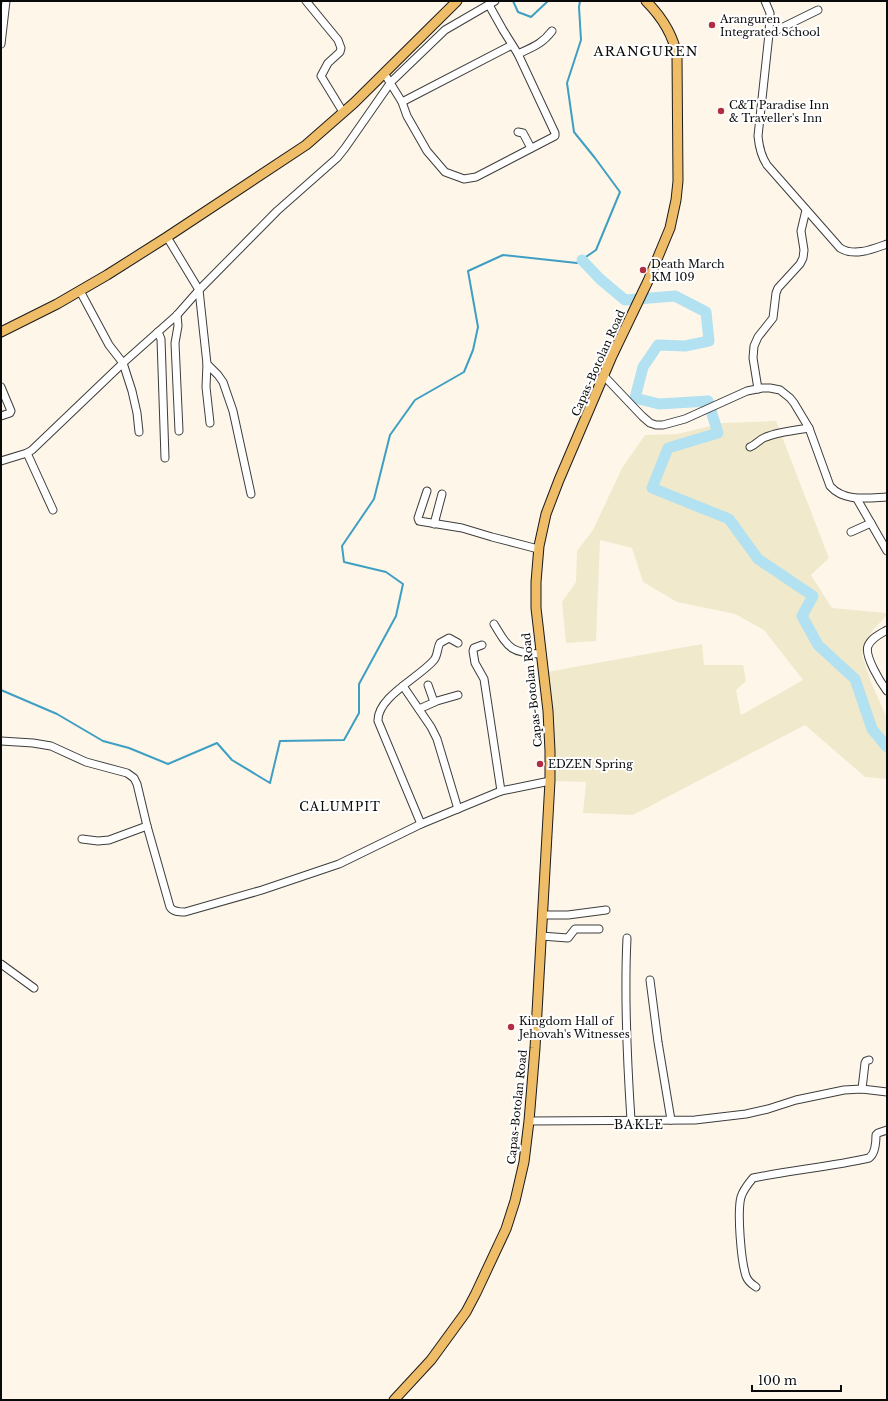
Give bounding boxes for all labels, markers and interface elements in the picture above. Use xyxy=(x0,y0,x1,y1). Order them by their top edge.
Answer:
place label: Aranguren Integrated School xyxy=(719,12,821,39)
marker: Aranguren Integrated School xyxy=(707,20,717,30)
district label: ARANGUREN xyxy=(593,43,698,60)
place label: C&T Paradise Inn & Traveller's Inn xyxy=(729,98,829,125)
marker: C&T Paradise Inn & Traveller's Inn xyxy=(716,106,726,116)
place label: Death March KM 109 xyxy=(651,257,725,284)
marker: Death March KM 109 xyxy=(638,265,648,275)
street label: Capas-Botolan Road xyxy=(568,307,628,418)
street label: Capas-Botolan Road xyxy=(519,631,545,748)
place label: EDZEN Spring xyxy=(548,757,633,771)
marker: EDZEN Spring xyxy=(535,759,545,769)
district label: CALUMPIT xyxy=(299,799,381,814)
place label: Kingdom Hall of Jehovah's Witnesses xyxy=(517,1014,630,1041)
marker: Kingdom Hall of Jehovah's Witnesses xyxy=(506,1022,516,1032)
street label: Capas-Botolan Road xyxy=(504,1048,530,1165)
district label: BAKLE xyxy=(614,1117,664,1132)
scale bar xyxy=(752,1367,841,1393)
text: 100 m xyxy=(758,1373,797,1388)

